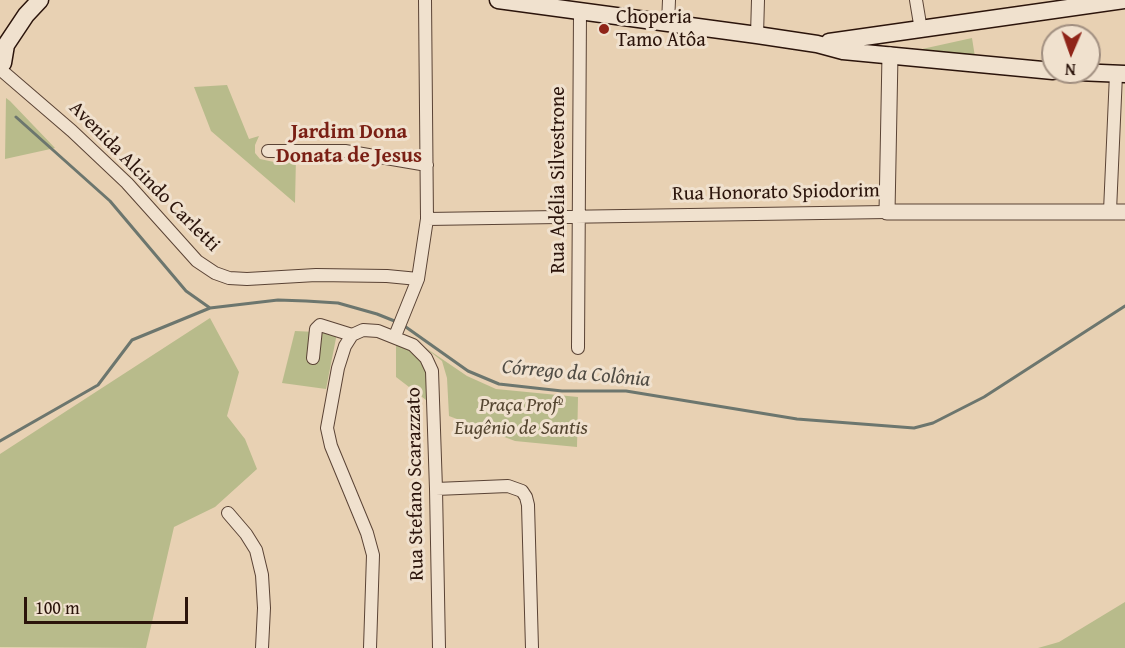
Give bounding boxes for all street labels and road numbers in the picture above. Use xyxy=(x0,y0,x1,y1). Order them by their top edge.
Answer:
street label: Rua Adélia Silvestrone xyxy=(547,86,571,274)
street label: Avenida Alcindo Carletti xyxy=(64,97,224,257)
street label: Rua Honorato Spiodorim xyxy=(672,179,880,207)
street label: Rua Stefano Scarazzato xyxy=(402,387,430,581)

